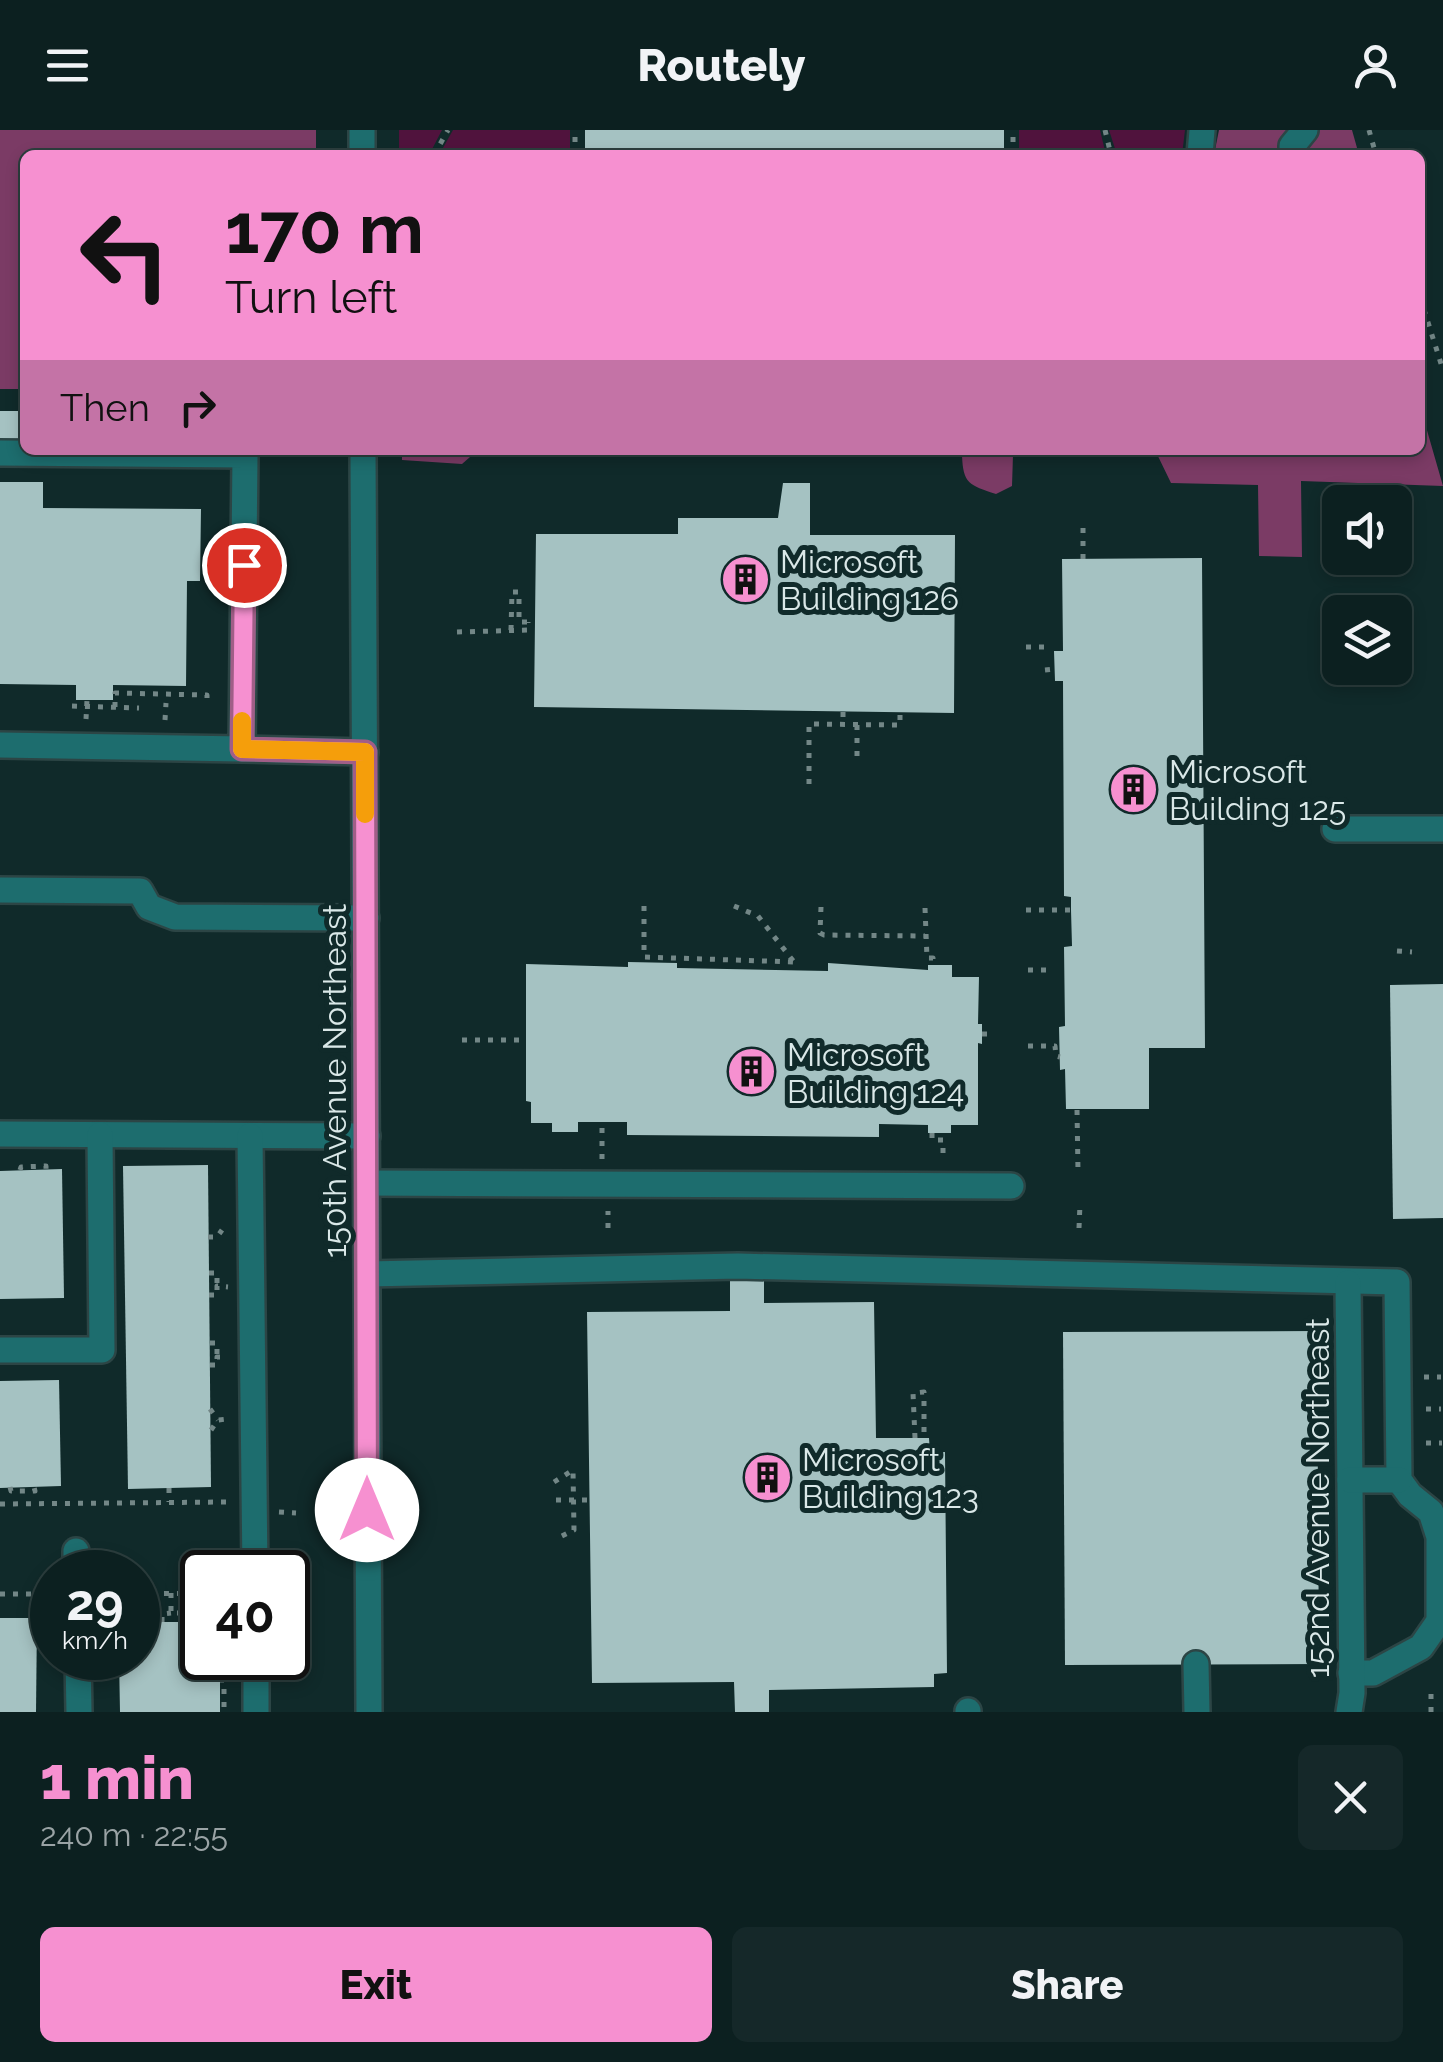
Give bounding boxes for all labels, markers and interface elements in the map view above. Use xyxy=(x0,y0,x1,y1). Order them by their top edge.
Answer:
icon: menu xyxy=(40,38,95,93)
icon: person xyxy=(1348,38,1403,93)
text: Routely xyxy=(637,39,806,92)
text: 170 m xyxy=(225,187,424,269)
icon: left xyxy=(60,190,190,320)
text: Turn left xyxy=(225,271,397,324)
icon: right xyxy=(170,380,225,435)
text: Then xyxy=(60,385,150,430)
map controls xyxy=(1322,485,1412,685)
button: sound xyxy=(1322,485,1412,575)
pin xyxy=(202,523,287,608)
icon: arrive xyxy=(217,538,272,593)
place label: Microsoft Building 126 xyxy=(780,543,959,617)
building icon: Microsoft Building 126 xyxy=(719,553,771,605)
button: layers xyxy=(1322,595,1412,685)
place label: Microsoft Building 125 xyxy=(1169,753,1346,827)
building icon: Microsoft Building 125 xyxy=(1108,763,1160,815)
street label: 150th Avenue Northeast xyxy=(316,904,353,1258)
place label: Microsoft Building 124 xyxy=(787,1036,964,1110)
building icon: Microsoft Building 124 xyxy=(726,1046,778,1098)
street label: 152nd Avenue Northeast xyxy=(1299,1317,1336,1678)
place label: Microsoft Building 123 xyxy=(802,1441,979,1515)
building icon: Microsoft Building 123 xyxy=(741,1451,793,1503)
position arrow xyxy=(315,1458,419,1562)
speed limit sign: 40 xyxy=(180,1550,310,1680)
text: 29 xyxy=(66,1573,124,1632)
text: km/h xyxy=(62,1625,128,1655)
text: 1 min xyxy=(40,1743,194,1813)
button: close xyxy=(1298,1745,1403,1850)
text: 240 m · 22:55 xyxy=(40,1816,228,1853)
button: Exit xyxy=(40,1927,712,2042)
button: Share xyxy=(732,1927,1403,2042)

